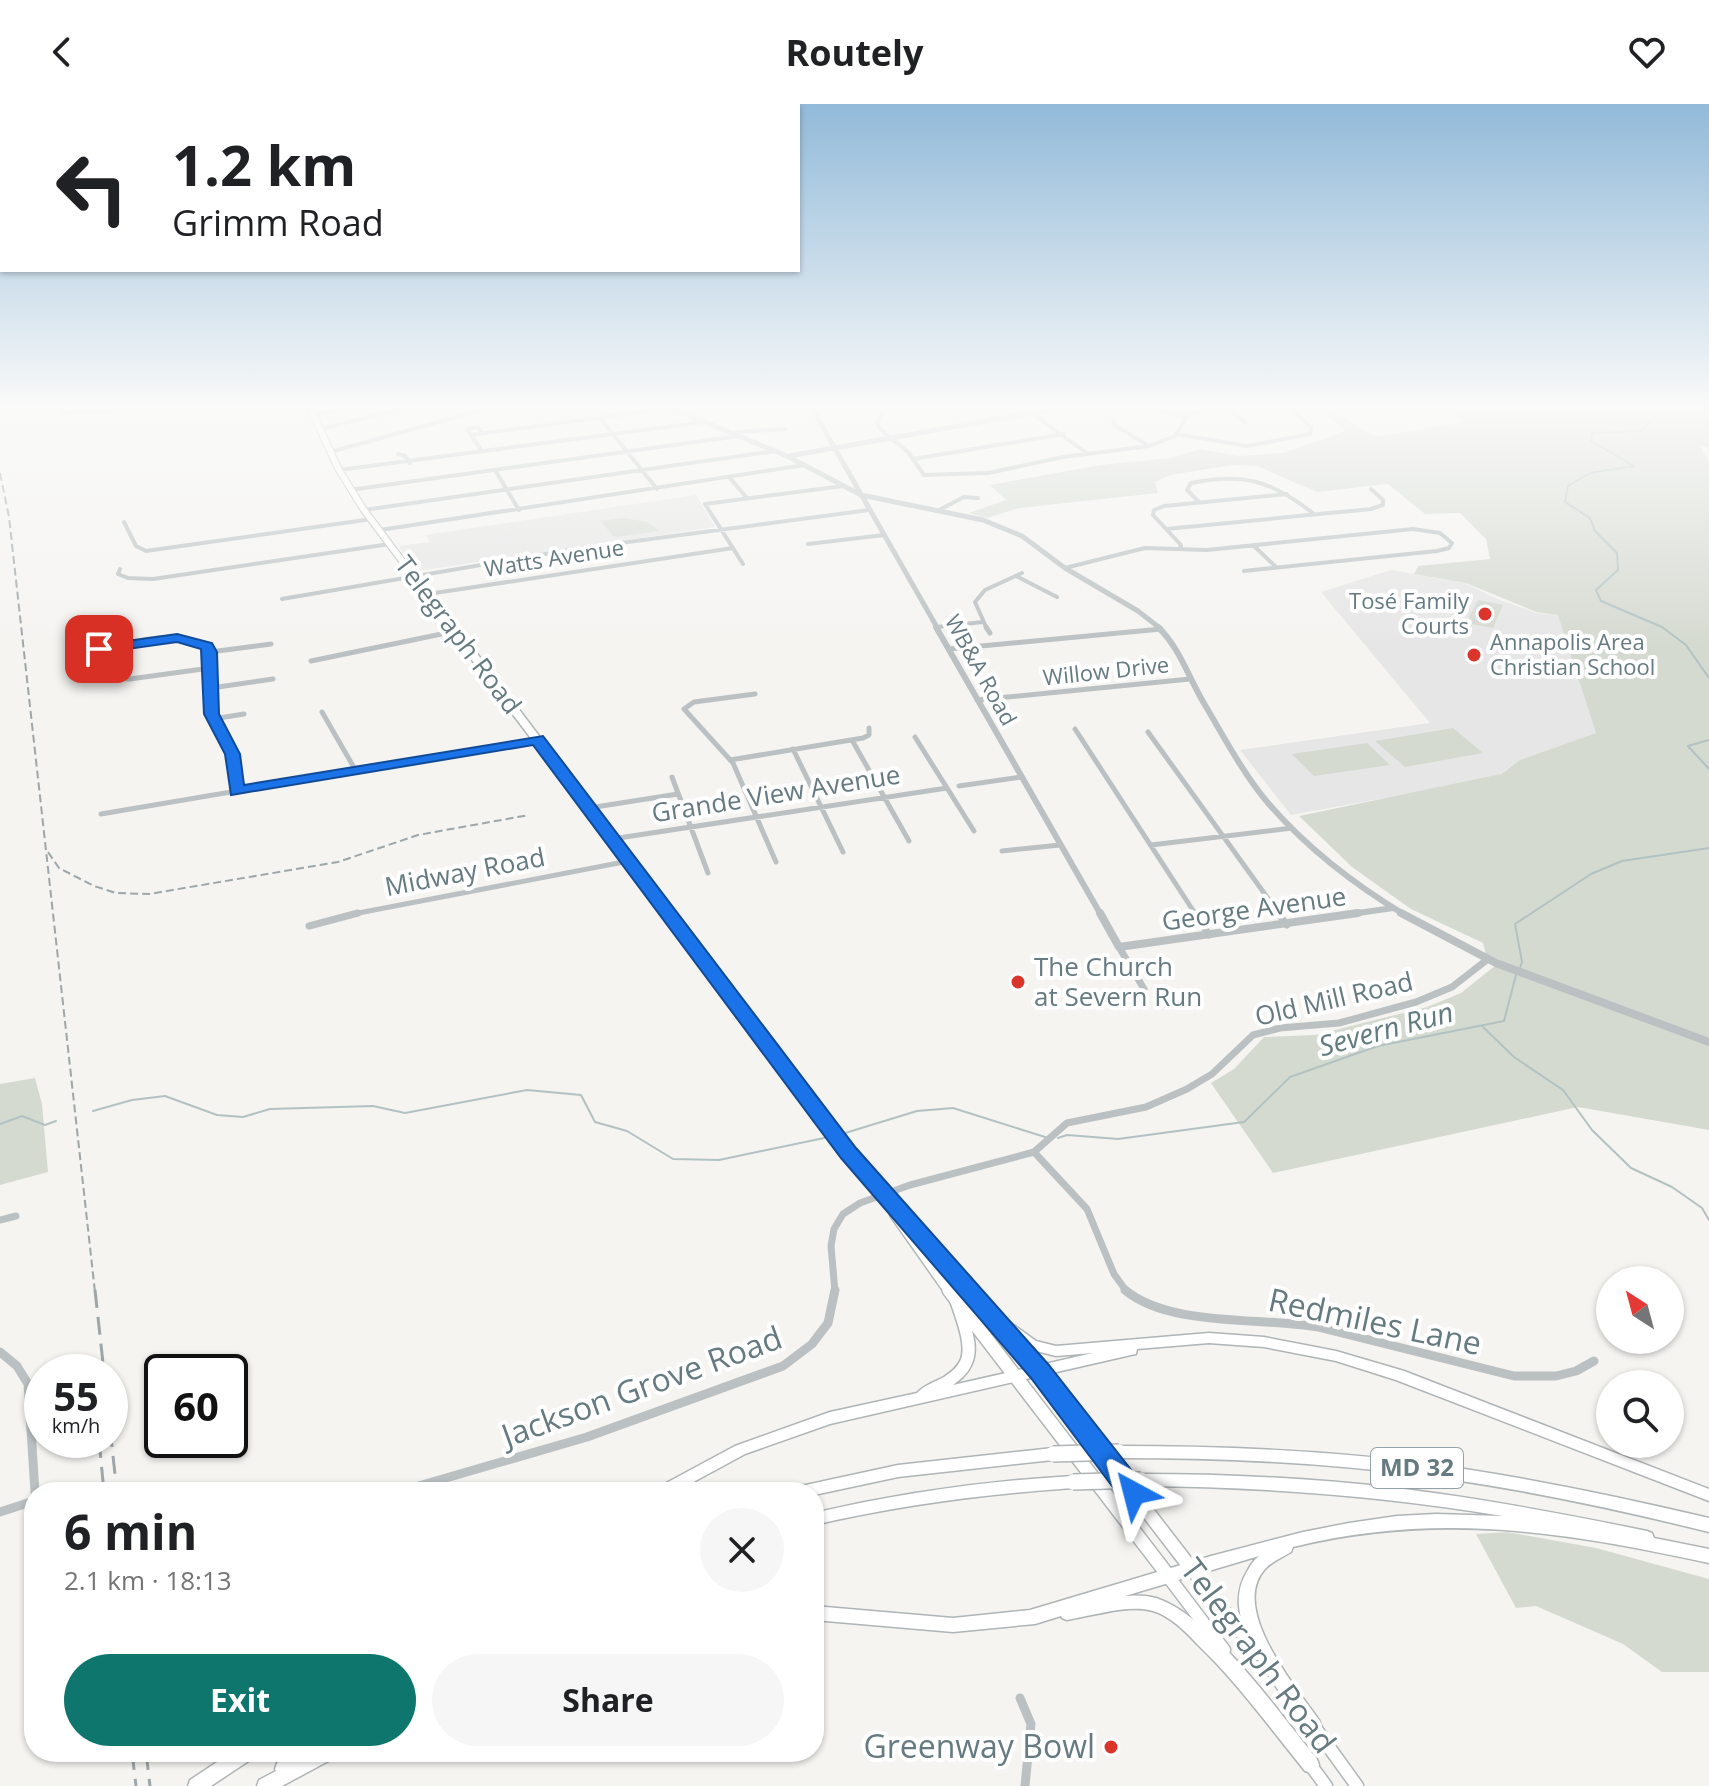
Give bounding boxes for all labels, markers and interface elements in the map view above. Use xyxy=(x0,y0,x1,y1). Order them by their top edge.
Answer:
text: Routely xyxy=(785,28,924,77)
icon: back xyxy=(40,30,84,74)
icon: heart xyxy=(1625,30,1669,74)
text: 1.2 km xyxy=(172,126,356,202)
icon: left xyxy=(40,136,144,240)
text: Grimm Road xyxy=(172,198,384,247)
street label: Watts Avenue xyxy=(482,531,626,583)
street label: Telegraph Road xyxy=(387,548,530,721)
place label: Tosé Family Courts xyxy=(1349,585,1470,640)
marker: Tosé Family Courts xyxy=(1476,605,1494,623)
street label: WB&A Road xyxy=(939,609,1025,730)
pin xyxy=(65,615,133,683)
place label: Annapolis Area Christian School xyxy=(1490,626,1655,681)
icon: arrive xyxy=(77,627,121,671)
marker: Annapolis Area Christian School xyxy=(1465,646,1483,664)
street label: Willow Drive xyxy=(1041,648,1171,692)
street label: Grande View Avenue xyxy=(649,756,903,830)
street label: Midway Road xyxy=(382,838,548,904)
street label: George Avenue xyxy=(1159,877,1348,939)
place label: The Church at Severn Run xyxy=(1034,948,1202,1014)
street label: Old Mill Road xyxy=(1251,962,1416,1034)
marker: The Church at Severn Run xyxy=(1009,973,1027,991)
water label: Severn Run xyxy=(1314,992,1457,1064)
north arrow xyxy=(1596,1266,1684,1354)
map controls xyxy=(1596,1266,1684,1458)
street label: Redmiles Lane xyxy=(1265,1277,1486,1364)
street label: Jackson Grove Road xyxy=(493,1315,788,1457)
speed limit sign: 60 xyxy=(144,1354,248,1458)
text: 55 xyxy=(53,1368,99,1423)
button: search xyxy=(1596,1370,1684,1458)
text: km/h xyxy=(52,1412,100,1439)
road number: MD 32 xyxy=(1371,1448,1463,1488)
position arrow xyxy=(1092,1451,1176,1535)
text: 6 min xyxy=(64,1499,197,1564)
button: close xyxy=(700,1508,784,1592)
street label: Telegraph Road xyxy=(1172,1549,1347,1761)
text: 2.1 km · 18:13 xyxy=(64,1562,232,1598)
button: Exit xyxy=(64,1654,416,1746)
button: Share xyxy=(432,1654,784,1746)
place label: Greenway Bowl xyxy=(863,1724,1095,1767)
marker: Greenway Bowl xyxy=(1102,1738,1120,1756)

